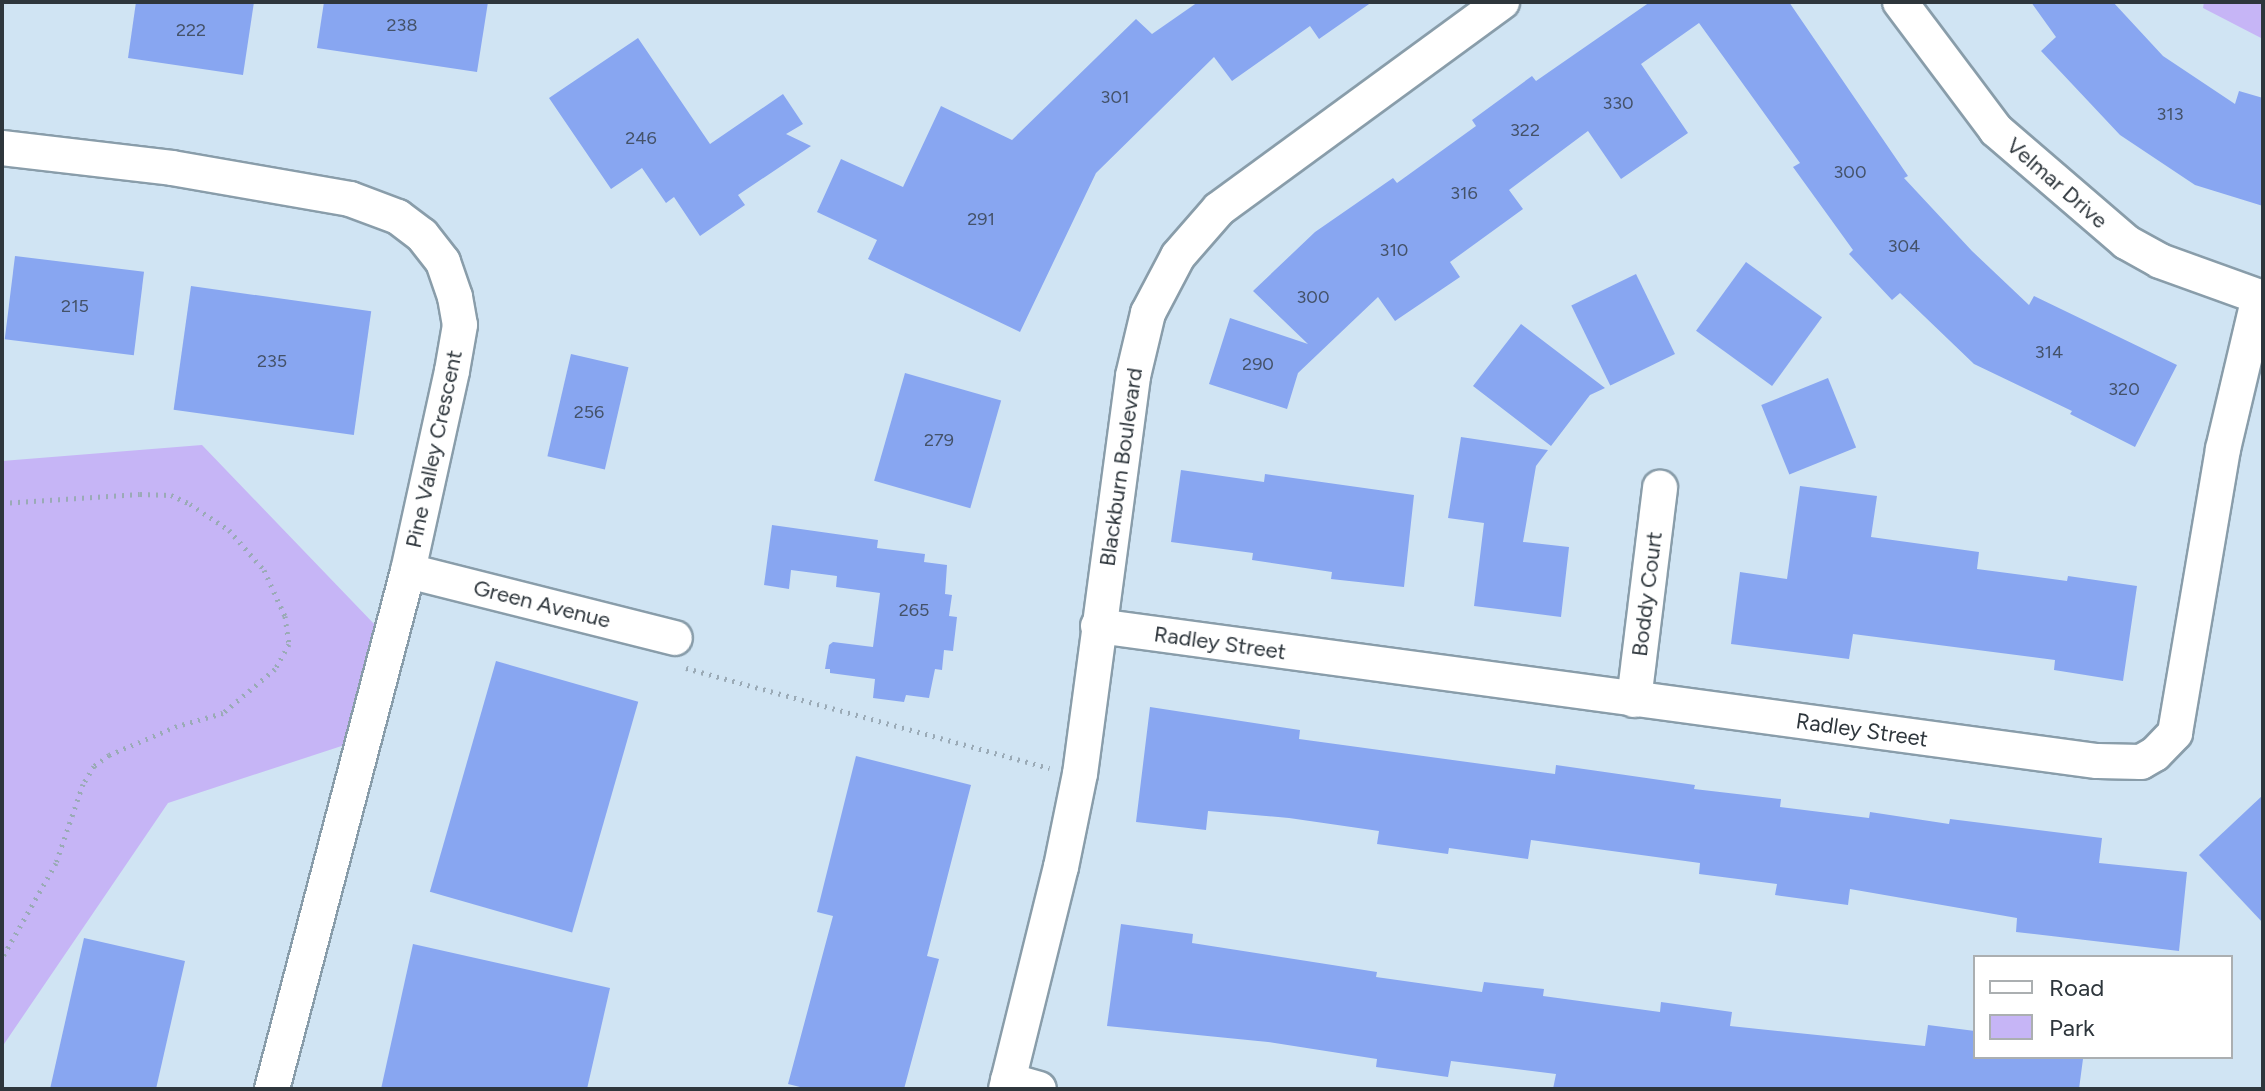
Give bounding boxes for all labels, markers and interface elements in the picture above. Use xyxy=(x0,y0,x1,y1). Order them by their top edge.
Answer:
house number: 238 xyxy=(387,14,417,36)
house number: 222 xyxy=(176,19,206,41)
house number: 301 xyxy=(1101,86,1129,108)
house number: 330 xyxy=(1602,92,1634,114)
house number: 313 xyxy=(2156,103,2184,125)
house number: 322 xyxy=(1510,119,1540,141)
house number: 246 xyxy=(625,127,657,149)
street label: Velmar Drive xyxy=(2001,132,2113,234)
house number: 300 xyxy=(1834,161,1866,183)
house number: 316 xyxy=(1450,182,1478,204)
house number: 291 xyxy=(967,208,995,230)
house number: 304 xyxy=(1888,235,1920,257)
house number: 310 xyxy=(1380,239,1408,261)
house number: 300 xyxy=(1297,286,1329,308)
house number: 215 xyxy=(61,295,89,317)
house number: 314 xyxy=(2035,341,2063,363)
street label: Pine Valley Crescent xyxy=(400,348,468,550)
house number: 235 xyxy=(257,350,287,372)
house number: 290 xyxy=(1242,353,1274,375)
street label: Blackburn Boulevard xyxy=(1094,366,1148,568)
house number: 320 xyxy=(2108,378,2140,400)
house number: 256 xyxy=(574,401,604,423)
house number: 279 xyxy=(924,429,954,451)
street label: Boddy Court xyxy=(1626,530,1668,658)
street label: Green Avenue xyxy=(471,574,613,634)
house number: 265 xyxy=(899,599,929,621)
street label: Radley Street xyxy=(1152,621,1288,665)
street label: Radley Street xyxy=(1794,708,1930,752)
legend xyxy=(1973,955,2233,1059)
text: Road xyxy=(2049,973,2104,1002)
text: Park xyxy=(2049,1013,2095,1042)

